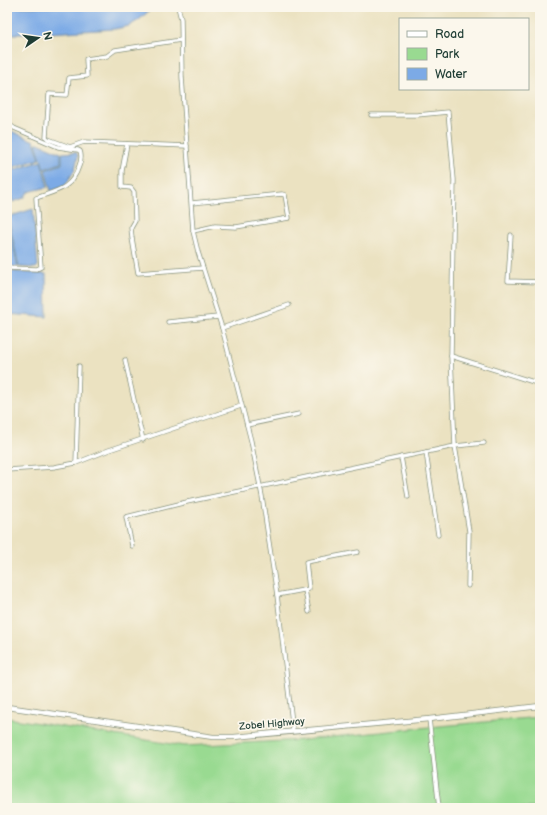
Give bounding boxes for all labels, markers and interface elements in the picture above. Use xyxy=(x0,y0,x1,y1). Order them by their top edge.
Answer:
north arrow xyxy=(18,18,58,58)
legend xyxy=(399,18,529,90)
text: Road xyxy=(435,27,464,42)
text: N xyxy=(40,30,55,41)
text: Park xyxy=(435,47,459,62)
text: Water xyxy=(435,67,467,82)
street label: Zobel Highway xyxy=(238,715,306,733)

